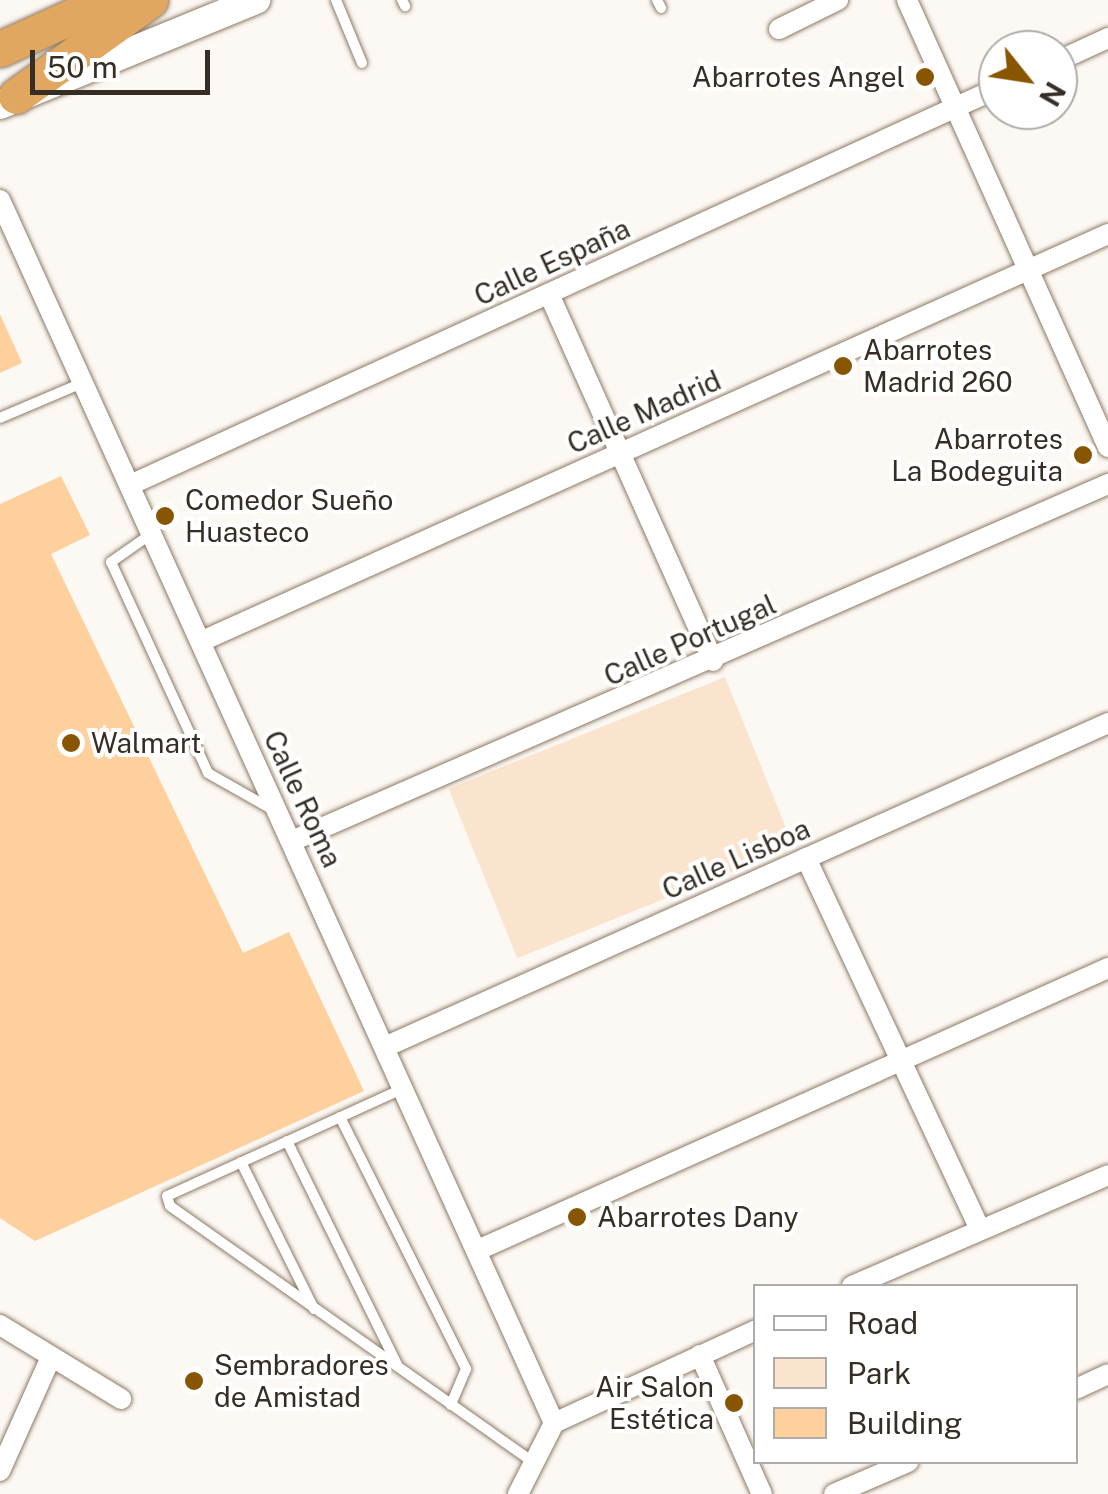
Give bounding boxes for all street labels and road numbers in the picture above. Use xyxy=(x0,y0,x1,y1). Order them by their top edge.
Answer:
street label: Calle España xyxy=(469,211,635,313)
street label: Calle Madrid xyxy=(562,363,726,461)
street label: Calle Portugal xyxy=(599,587,781,693)
street label: Calle Roma xyxy=(257,725,349,873)
street label: Calle Lisboa xyxy=(657,811,815,907)

